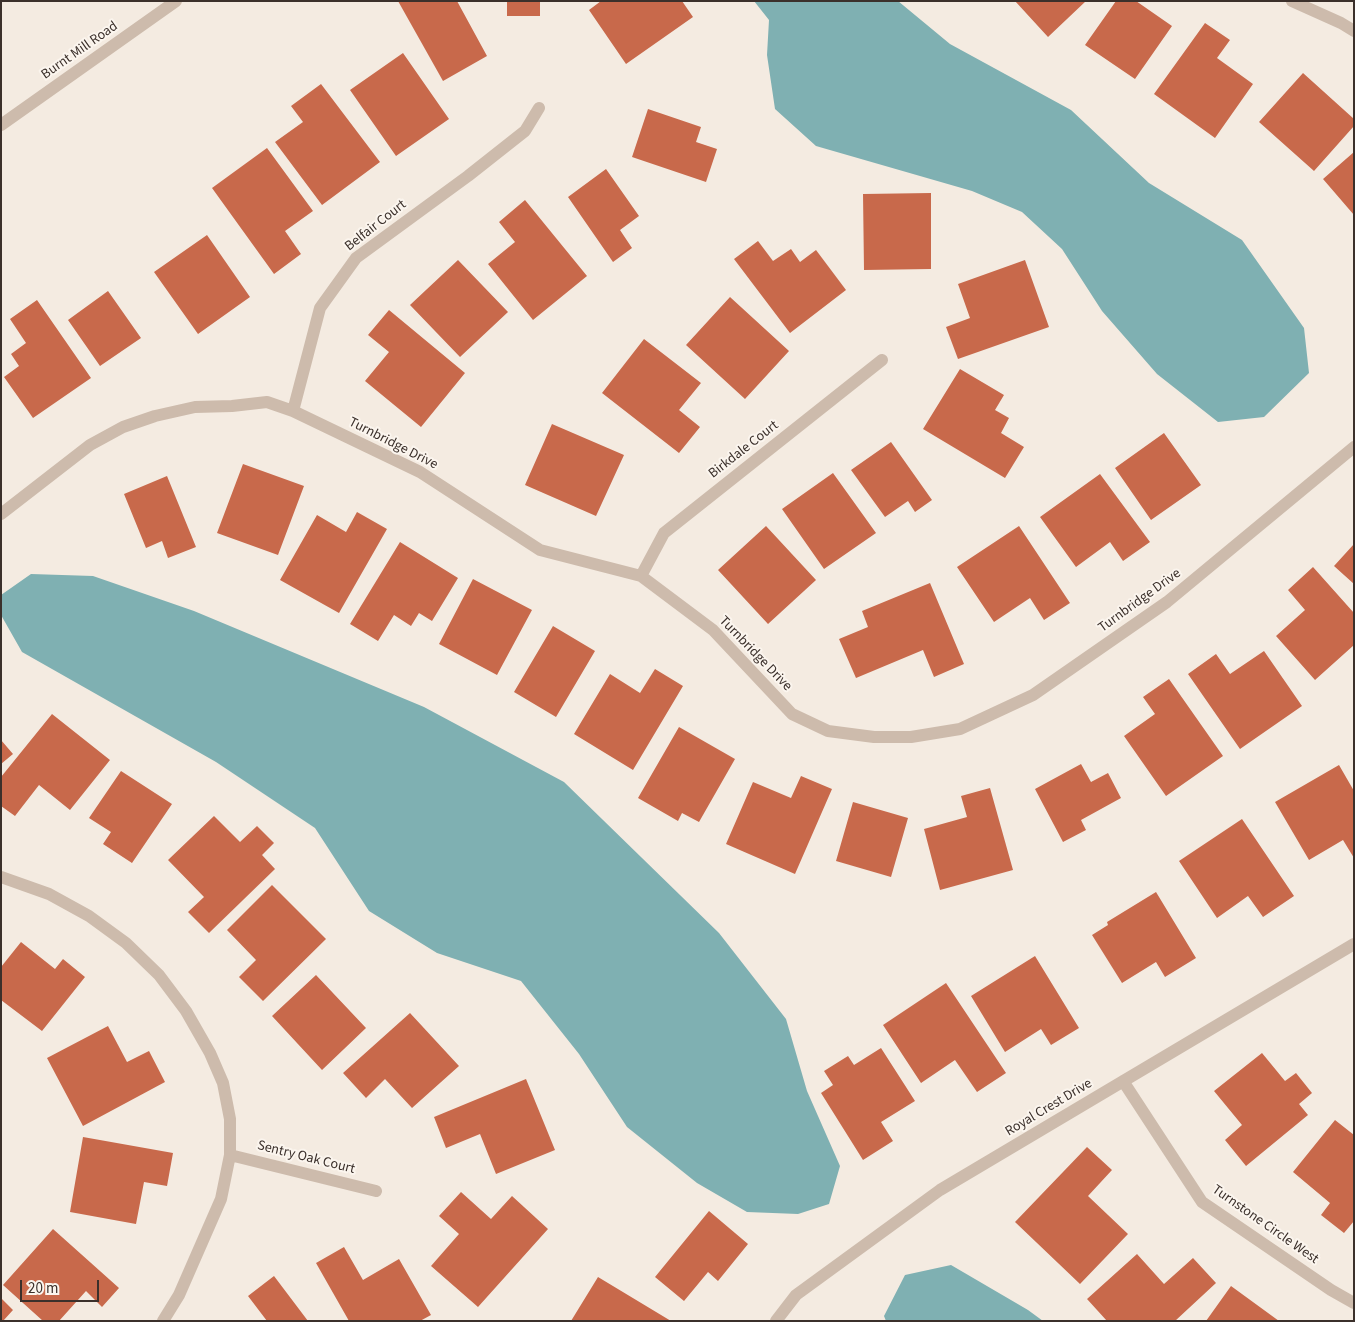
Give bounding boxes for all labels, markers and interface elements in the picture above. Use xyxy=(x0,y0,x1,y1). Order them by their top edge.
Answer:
street label: Burnt Mill Road xyxy=(39,18,121,84)
street label: Belfair Court xyxy=(342,197,410,255)
street label: Turnbridge Drive xyxy=(346,414,440,474)
street label: Birkdale Court xyxy=(706,417,782,483)
street label: Turnbridge Drive xyxy=(1096,565,1184,637)
street label: Turnbridge Drive xyxy=(715,613,795,695)
street label: Royal Crest Drive xyxy=(1003,1076,1095,1140)
street label: Sentry Oak Court xyxy=(255,1138,357,1178)
street label: Turnstone Circle West xyxy=(1208,1182,1322,1268)
scale bar xyxy=(22,1270,101,1302)
text: 20 m xyxy=(28,1278,58,1299)

